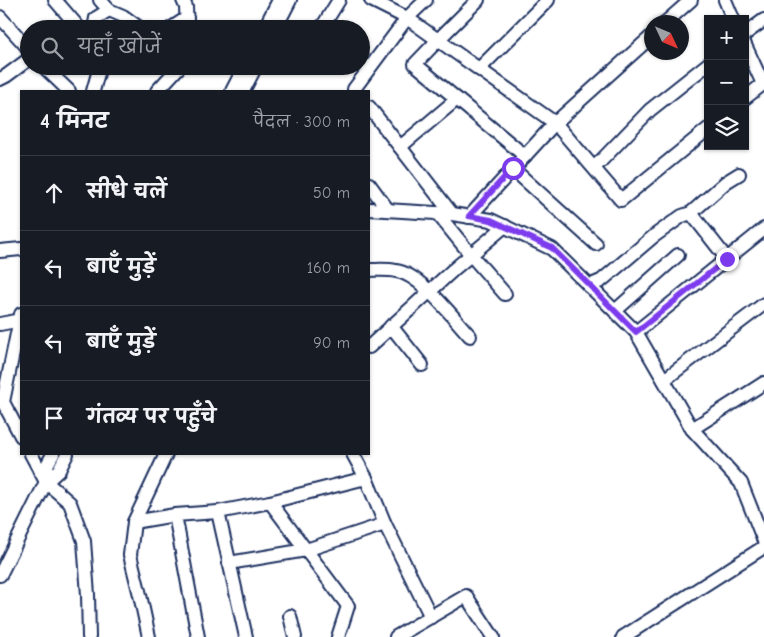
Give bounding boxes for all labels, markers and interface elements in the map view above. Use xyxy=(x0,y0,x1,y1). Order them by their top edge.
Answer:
north arrow xyxy=(644,15,689,60)
map controls xyxy=(704,15,749,150)
button: + xyxy=(704,15,749,60)
search box xyxy=(20,20,370,75)
icon: search xyxy=(38,34,66,62)
text: यहाँ खोजें xyxy=(78,36,161,58)
button: − xyxy=(704,60,749,105)
button: layers xyxy=(704,105,749,150)
text: 4 मिनट xyxy=(40,109,108,133)
text: पैदल · 300 m xyxy=(253,113,350,131)
route start xyxy=(502,157,525,180)
icon: ahead xyxy=(40,179,68,207)
text: सीधे चलें xyxy=(87,181,167,203)
text: 50 m xyxy=(313,184,350,202)
route end xyxy=(716,248,739,271)
icon: left xyxy=(40,254,68,282)
text: बाएँ मुड़ें xyxy=(87,256,156,278)
text: 160 m xyxy=(307,259,350,277)
icon: left xyxy=(40,329,68,357)
text: बाएँ मुड़ें xyxy=(87,331,156,353)
text: 90 m xyxy=(313,334,350,352)
icon: arrive xyxy=(40,404,68,432)
text: गंतव्य पर पहुँचे xyxy=(87,406,216,428)

